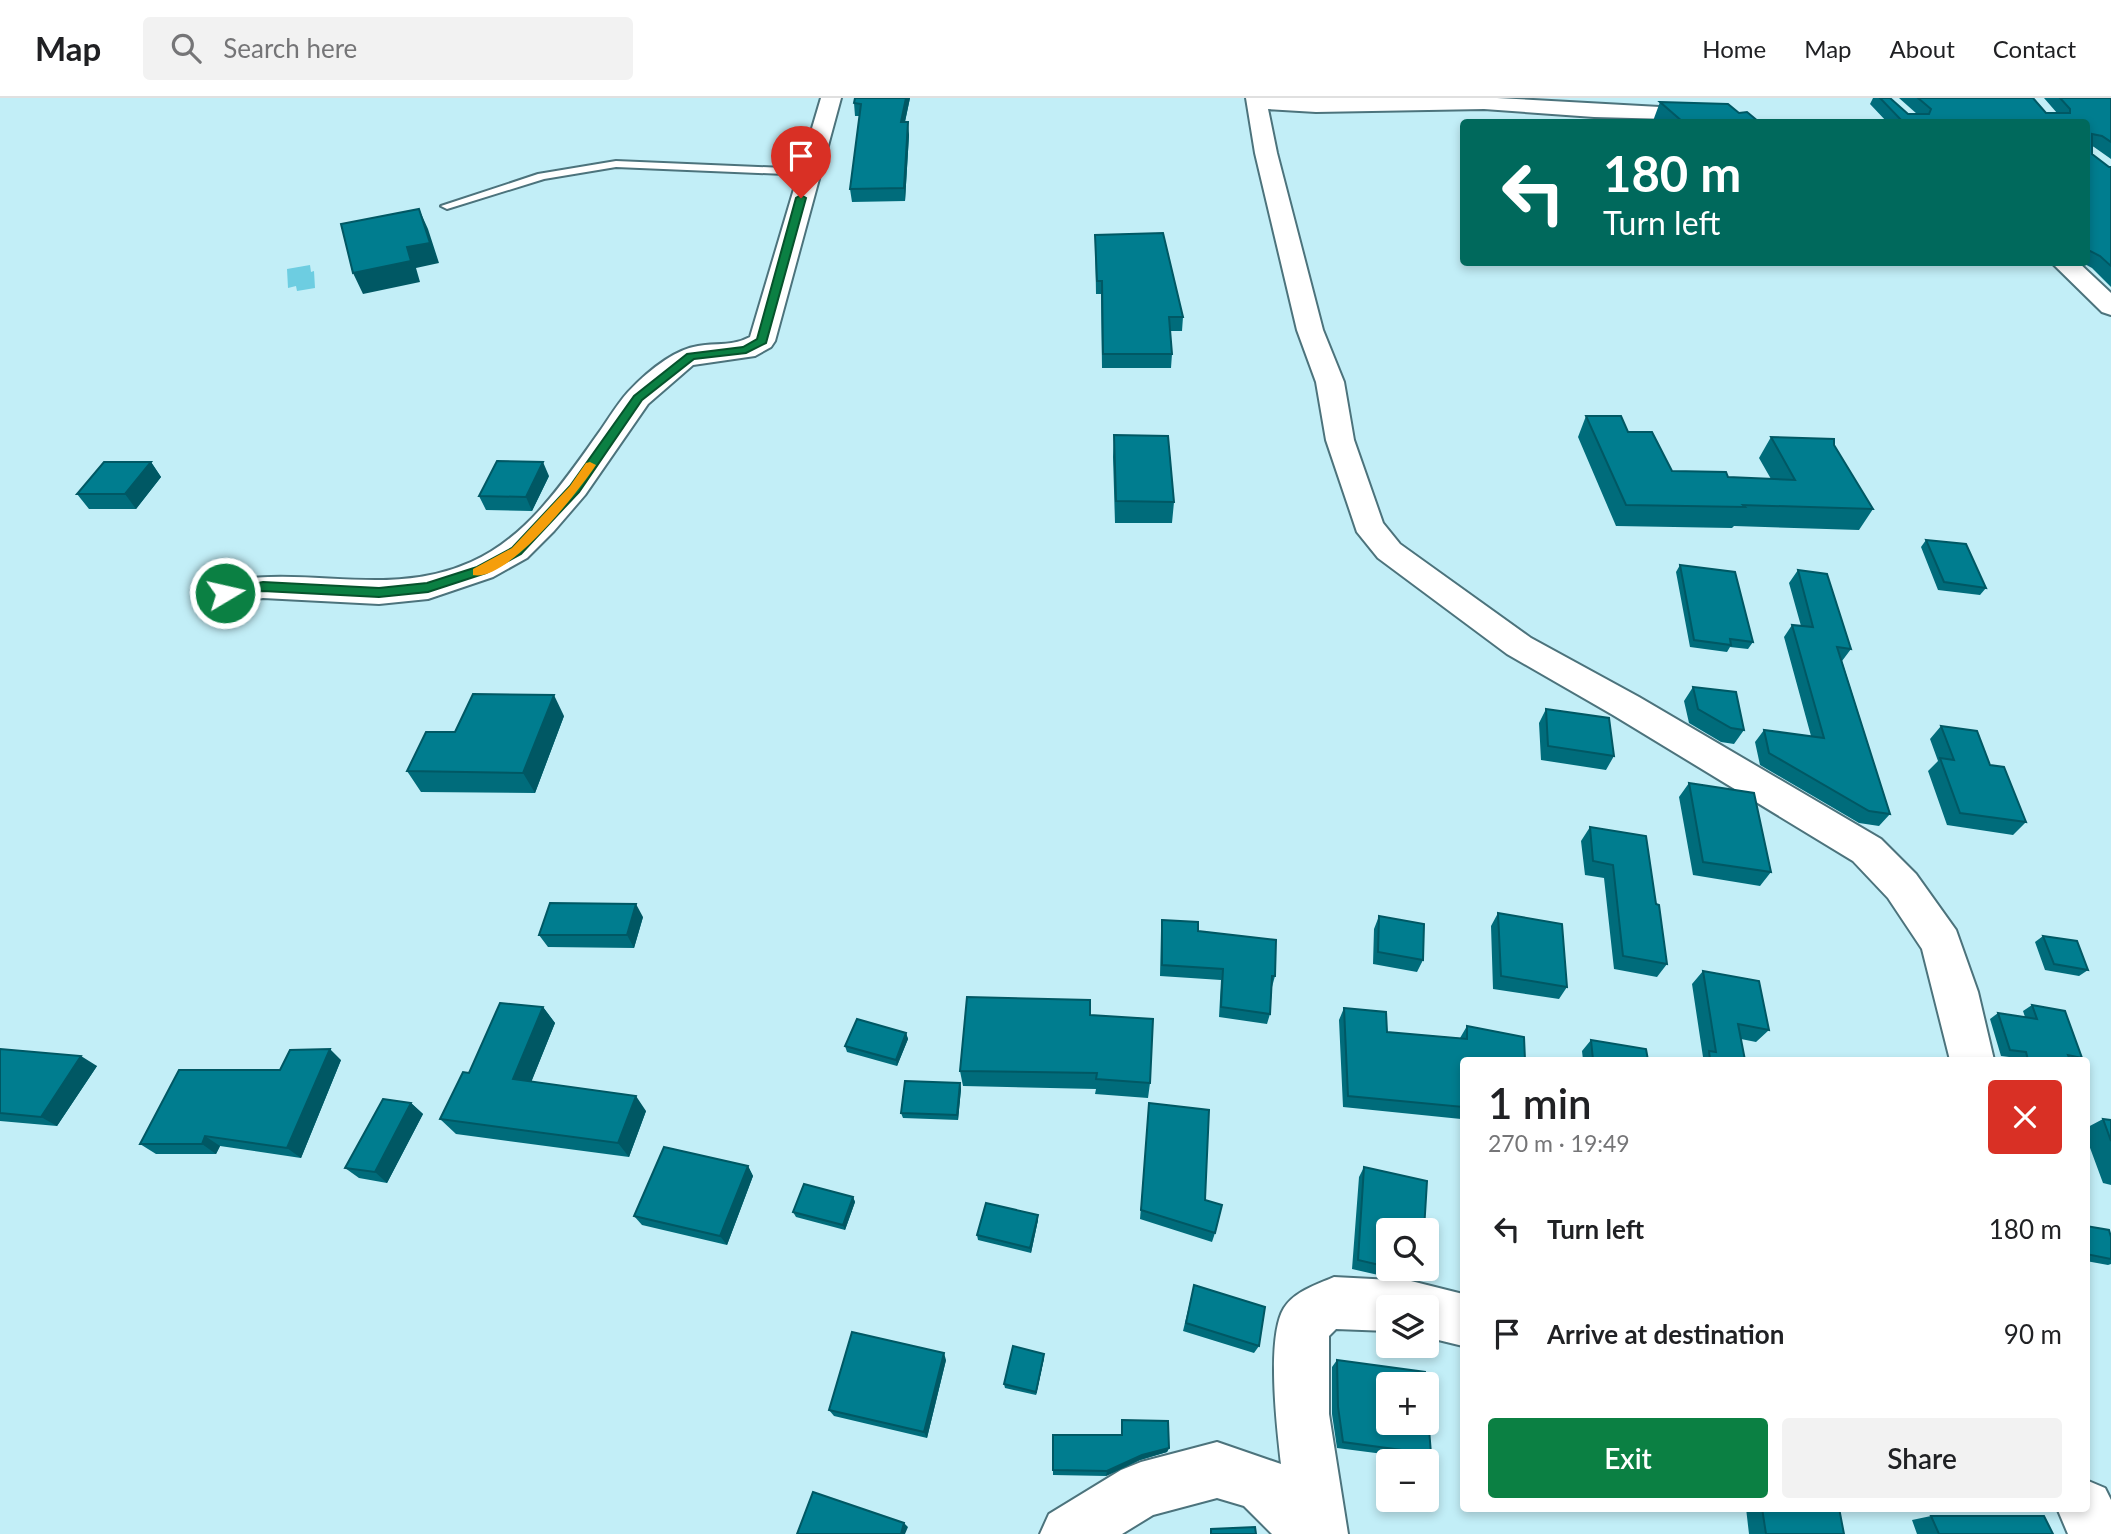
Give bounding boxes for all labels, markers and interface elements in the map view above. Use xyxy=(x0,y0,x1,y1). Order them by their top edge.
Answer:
search box xyxy=(143,17,633,80)
text: Map xyxy=(35,28,101,68)
icon: search xyxy=(167,29,205,67)
text: Search here xyxy=(223,32,357,64)
text: Home xyxy=(1702,34,1766,63)
text: Map xyxy=(1804,34,1852,63)
text: About xyxy=(1890,34,1955,63)
text: Contact xyxy=(1993,34,2076,63)
pin xyxy=(771,126,831,198)
icon: arrive xyxy=(782,137,820,175)
text: 180 m xyxy=(1603,144,1741,202)
icon: left xyxy=(1488,147,1579,238)
text: Turn left xyxy=(1603,203,1720,242)
position arrow xyxy=(188,556,262,630)
text: 1 min xyxy=(1488,1078,1592,1128)
button: close xyxy=(1988,1080,2062,1154)
text: 270 m · 19:49 xyxy=(1488,1129,1630,1157)
icon: left xyxy=(1488,1210,1526,1248)
text: Turn left xyxy=(1547,1213,1644,1245)
text: 180 m xyxy=(1989,1213,2062,1245)
map controls xyxy=(1376,1218,1439,1512)
button: search xyxy=(1376,1218,1439,1281)
button: layers xyxy=(1376,1295,1439,1358)
icon: arrive xyxy=(1488,1315,1526,1353)
text: Arrive at destination xyxy=(1547,1318,1784,1350)
text: 90 m xyxy=(2004,1318,2062,1350)
button: + xyxy=(1376,1372,1439,1435)
button: Exit xyxy=(1488,1418,1768,1498)
button: Share xyxy=(1782,1418,2062,1498)
button: − xyxy=(1376,1449,1439,1512)

